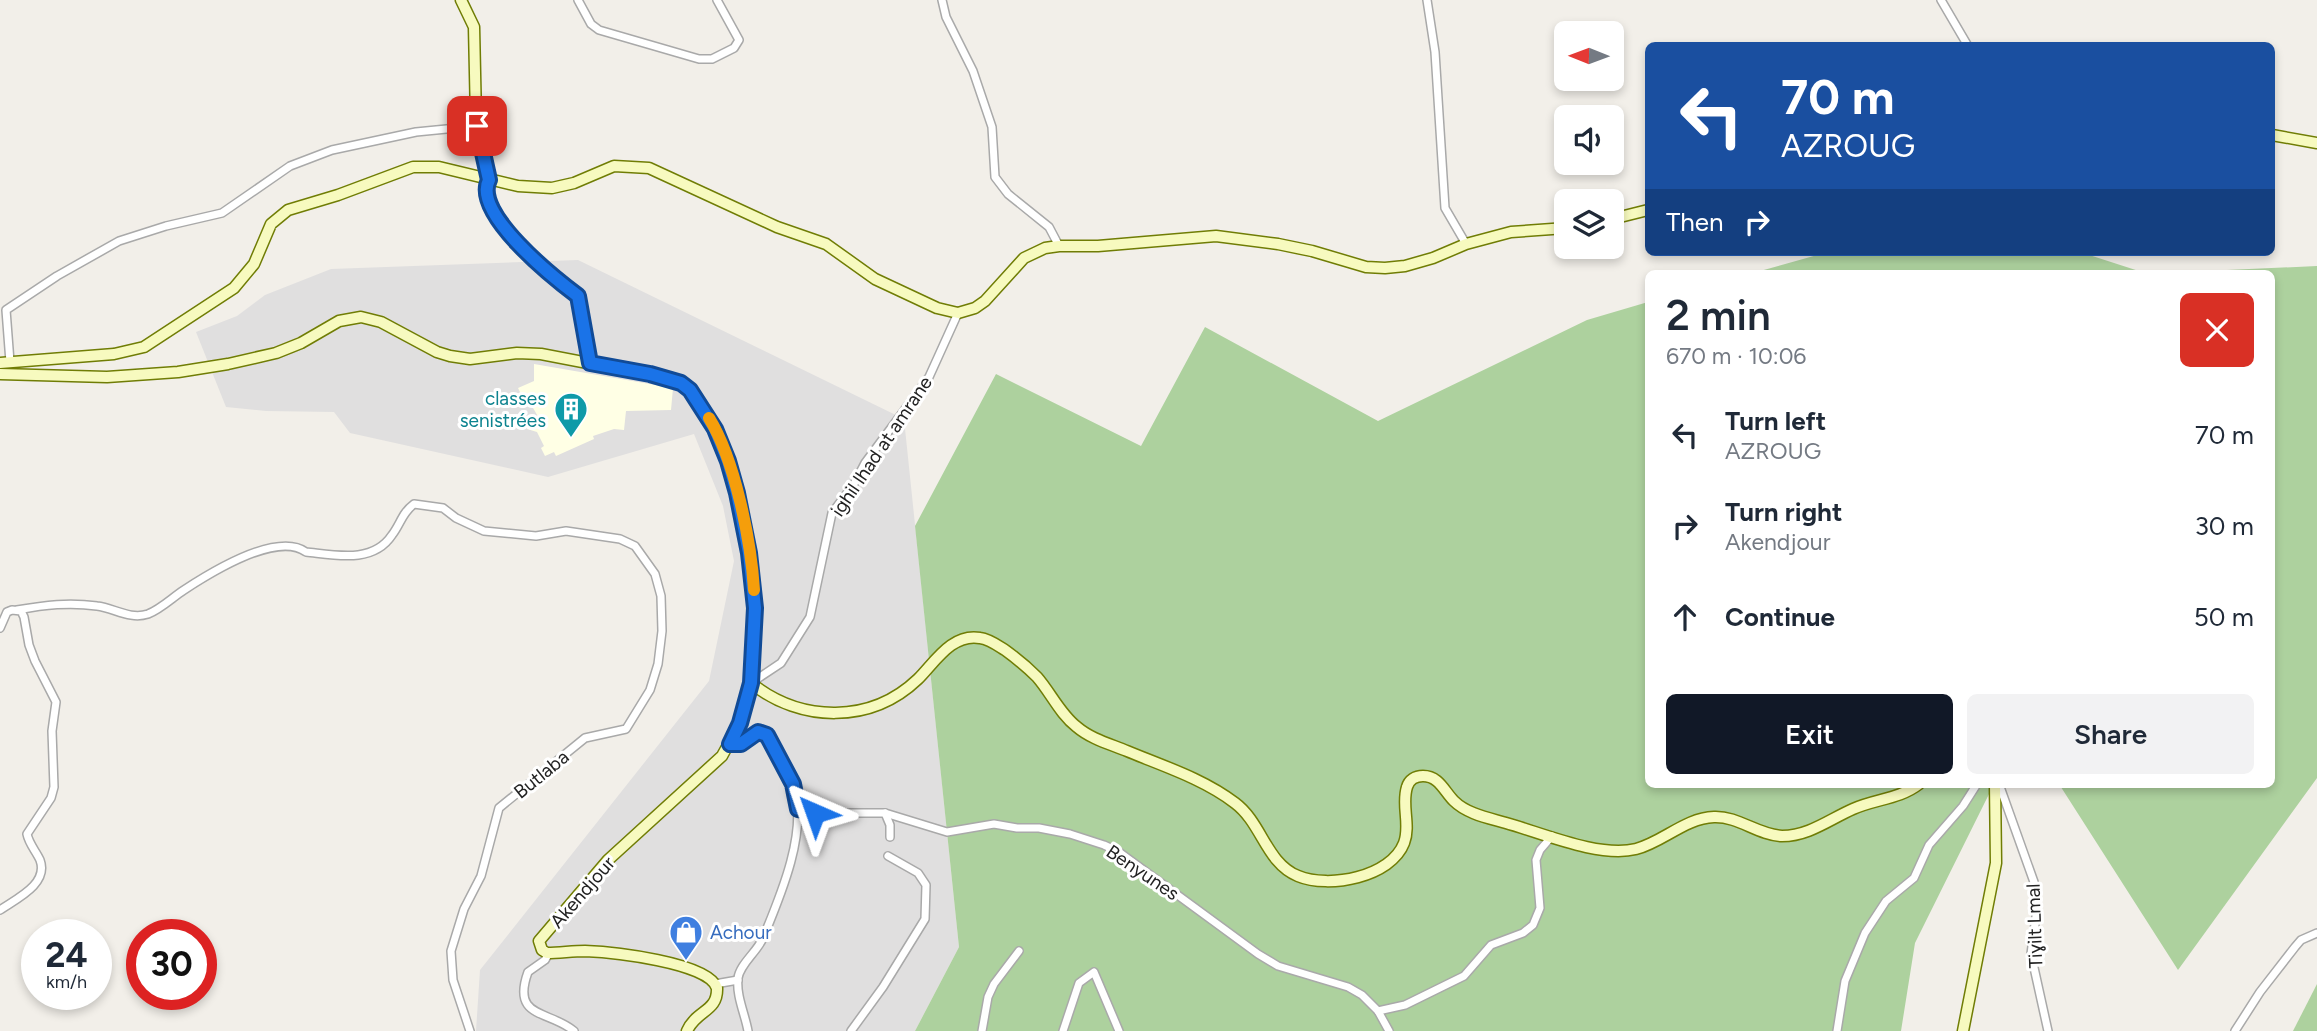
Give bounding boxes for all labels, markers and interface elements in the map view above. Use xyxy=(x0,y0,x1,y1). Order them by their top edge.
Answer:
north arrow xyxy=(1554,21,1624,91)
map controls xyxy=(1554,21,1624,259)
text: 70 m xyxy=(1781,67,1894,126)
icon: left xyxy=(1666,70,1757,161)
pin xyxy=(447,96,507,156)
button: sound xyxy=(1554,105,1624,175)
icon: arrive xyxy=(458,107,496,145)
text: AZROUG xyxy=(1781,127,1915,165)
button: layers xyxy=(1554,189,1624,259)
icon: right xyxy=(1738,203,1776,241)
text: Then xyxy=(1666,206,1724,238)
text: 2 min xyxy=(1666,290,1771,341)
button: close xyxy=(2180,293,2254,367)
text: 670 m · 10:06 xyxy=(1666,342,1806,370)
street label: ighil lhad at amrane xyxy=(826,372,937,521)
place label: classes senistrées xyxy=(460,387,546,432)
building icon: classes senistrées xyxy=(552,390,590,439)
text: Turn left xyxy=(1725,405,1826,437)
icon: left xyxy=(1666,416,1704,454)
text: 70 m xyxy=(2195,419,2254,451)
text: AZROUG xyxy=(1725,437,1821,465)
text: Turn right xyxy=(1725,496,1842,528)
icon: right xyxy=(1666,507,1704,545)
text: 30 m xyxy=(2195,510,2254,542)
text: Akendjour xyxy=(1725,528,1830,556)
icon: ahead xyxy=(1666,598,1704,636)
text: Continue xyxy=(1725,601,1835,633)
text: 50 m xyxy=(2194,601,2254,633)
button: Exit xyxy=(1666,694,1953,774)
button: Share xyxy=(1967,694,2254,774)
street label: Butlaba xyxy=(509,745,573,803)
position arrow xyxy=(778,776,852,850)
street label: Benyunes xyxy=(1102,840,1184,905)
street label: Akendjour xyxy=(545,851,620,933)
street label: Tiɣilt Lmal xyxy=(2022,883,2047,969)
shop icon: Achour xyxy=(667,913,705,962)
speed limit sign: 30 xyxy=(126,919,217,1010)
place label: Achour xyxy=(710,921,772,944)
text: 24 xyxy=(45,934,88,976)
text: km/h xyxy=(46,971,87,993)

